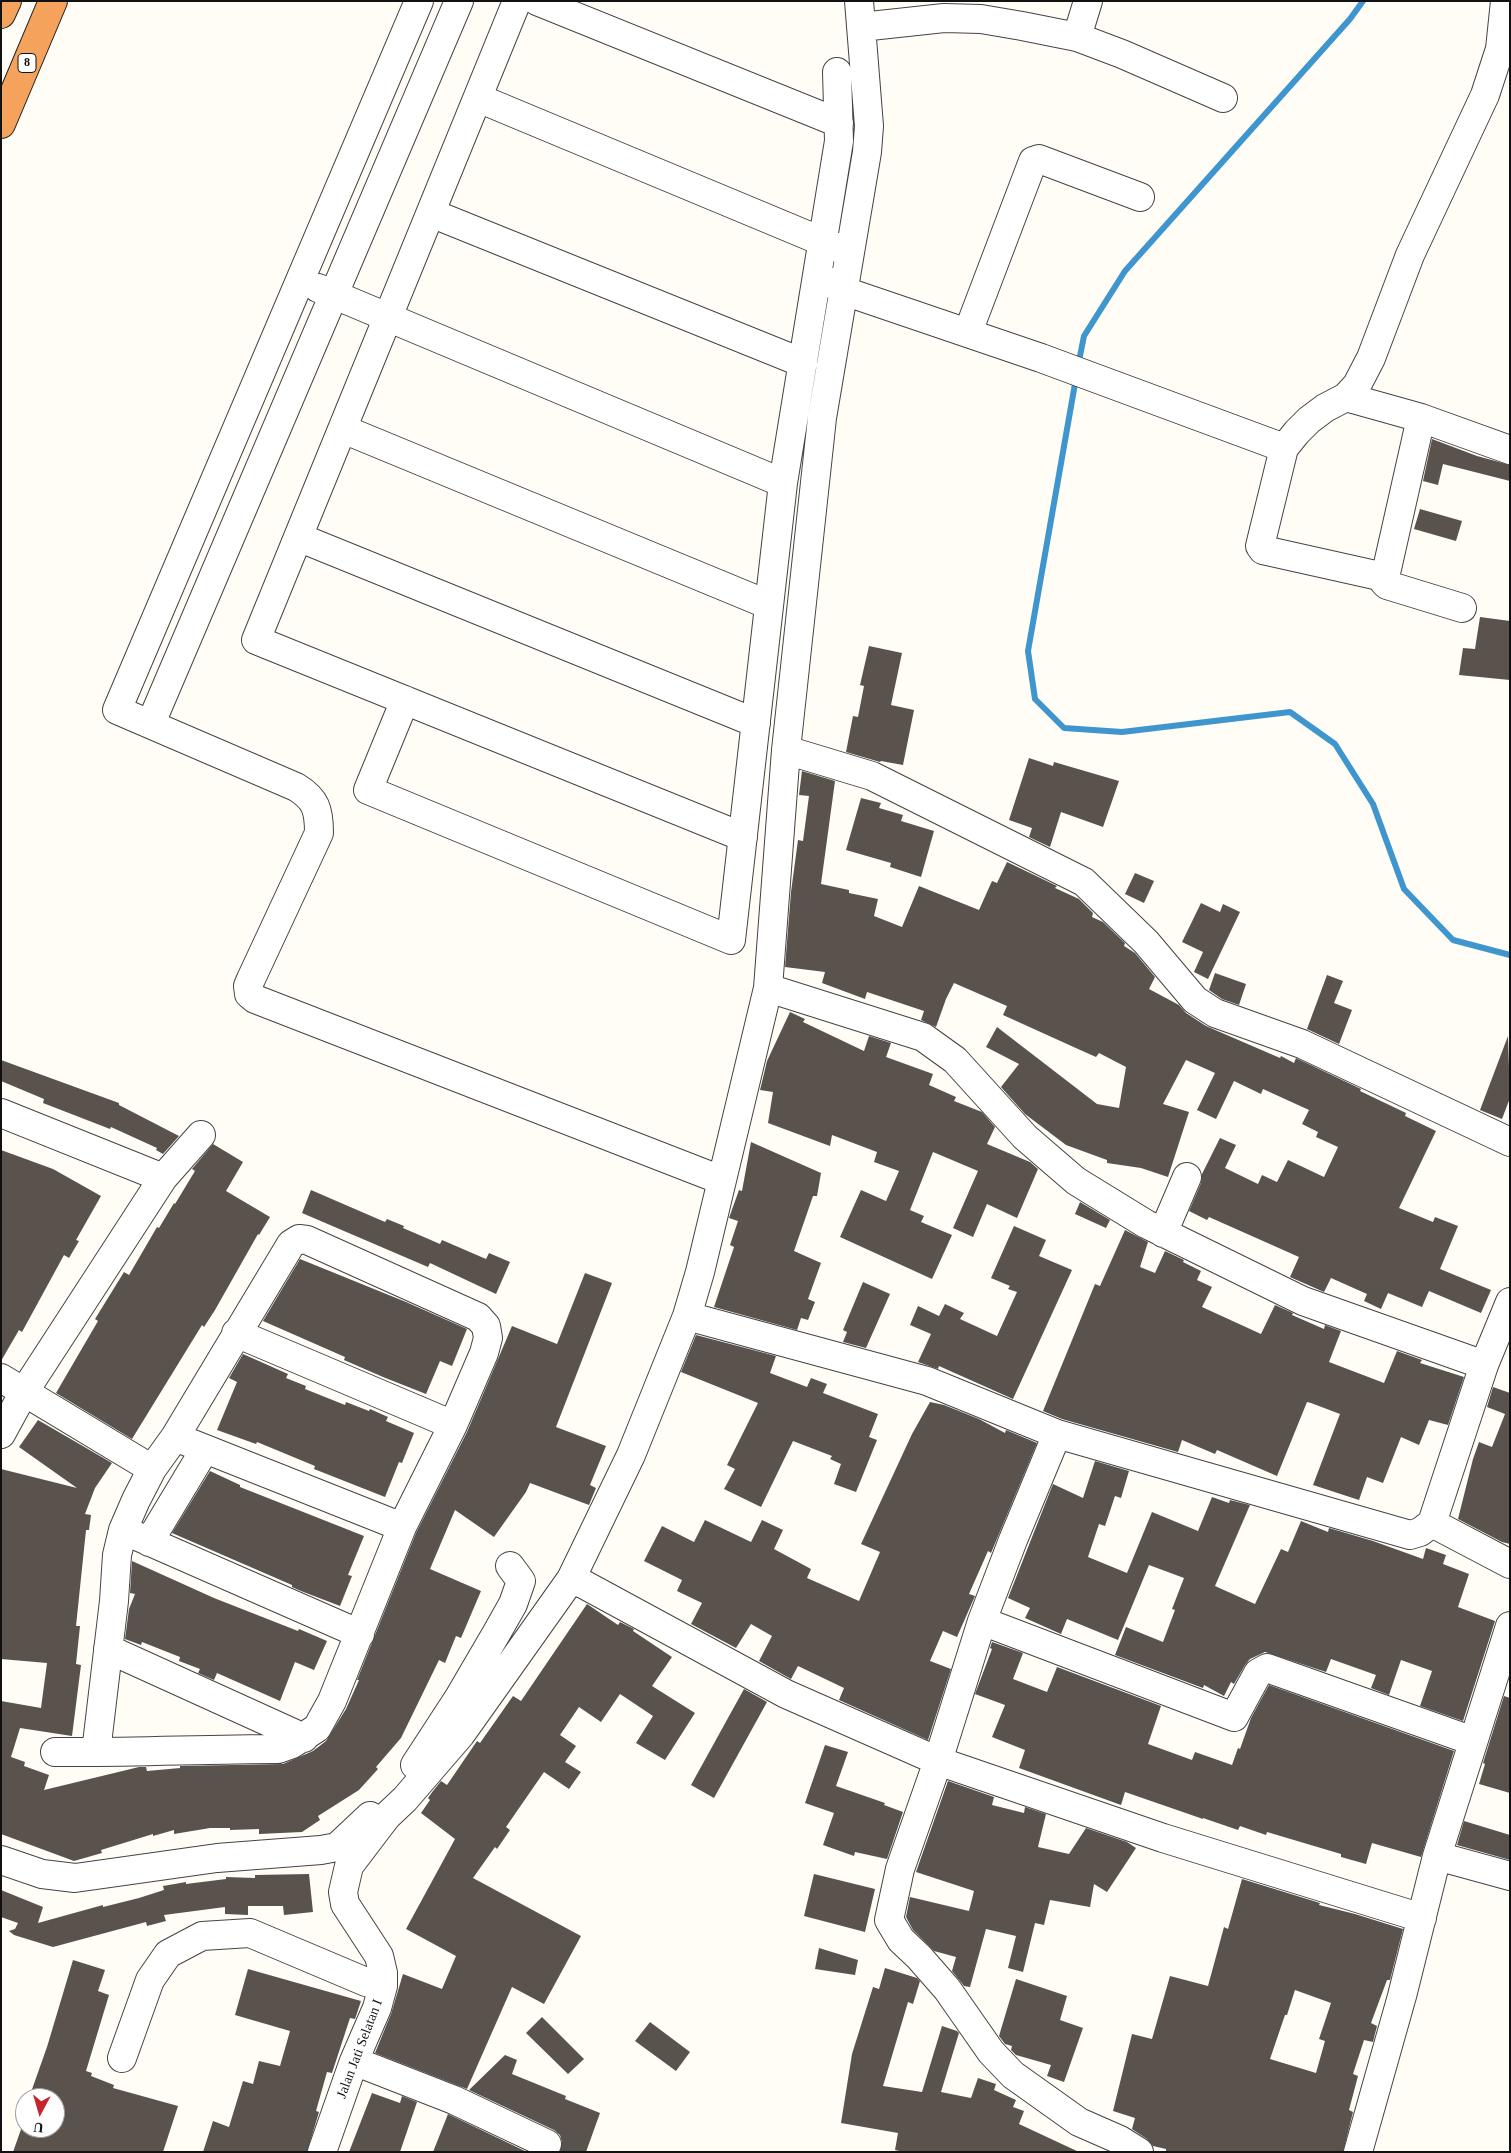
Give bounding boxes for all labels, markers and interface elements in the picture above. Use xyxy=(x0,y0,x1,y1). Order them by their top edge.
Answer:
road number: 8 xyxy=(18,54,36,72)
street label: Jalan Jati Selatan I xyxy=(333,1997,387,2101)
north arrow xyxy=(15,2088,65,2138)
text: U xyxy=(33,2119,44,2135)

